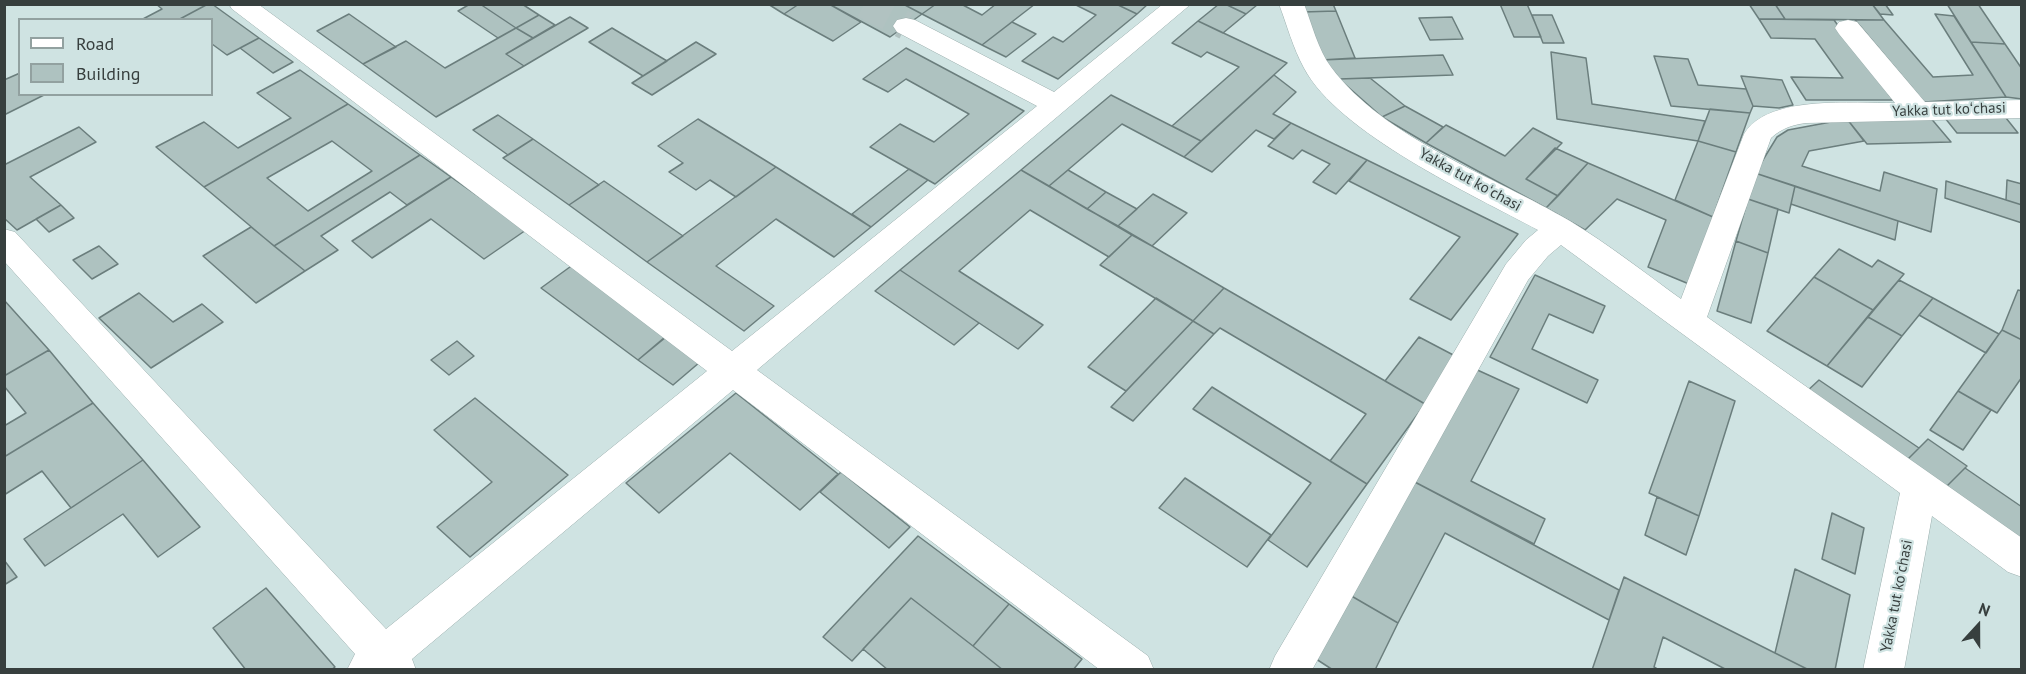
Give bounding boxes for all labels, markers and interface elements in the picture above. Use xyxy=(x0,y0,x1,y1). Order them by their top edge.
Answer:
legend xyxy=(18,18,213,96)
text: Road xyxy=(76,32,114,55)
text: Building xyxy=(76,62,140,85)
street label: Yakka tut koʻchasi xyxy=(1892,99,2006,121)
street label: Yakka tut koʻchasi xyxy=(1416,145,1524,215)
street label: Yakka tut koʻchasi xyxy=(1877,538,1917,654)
north arrow xyxy=(1948,596,2008,656)
text: N xyxy=(1976,598,1993,620)

